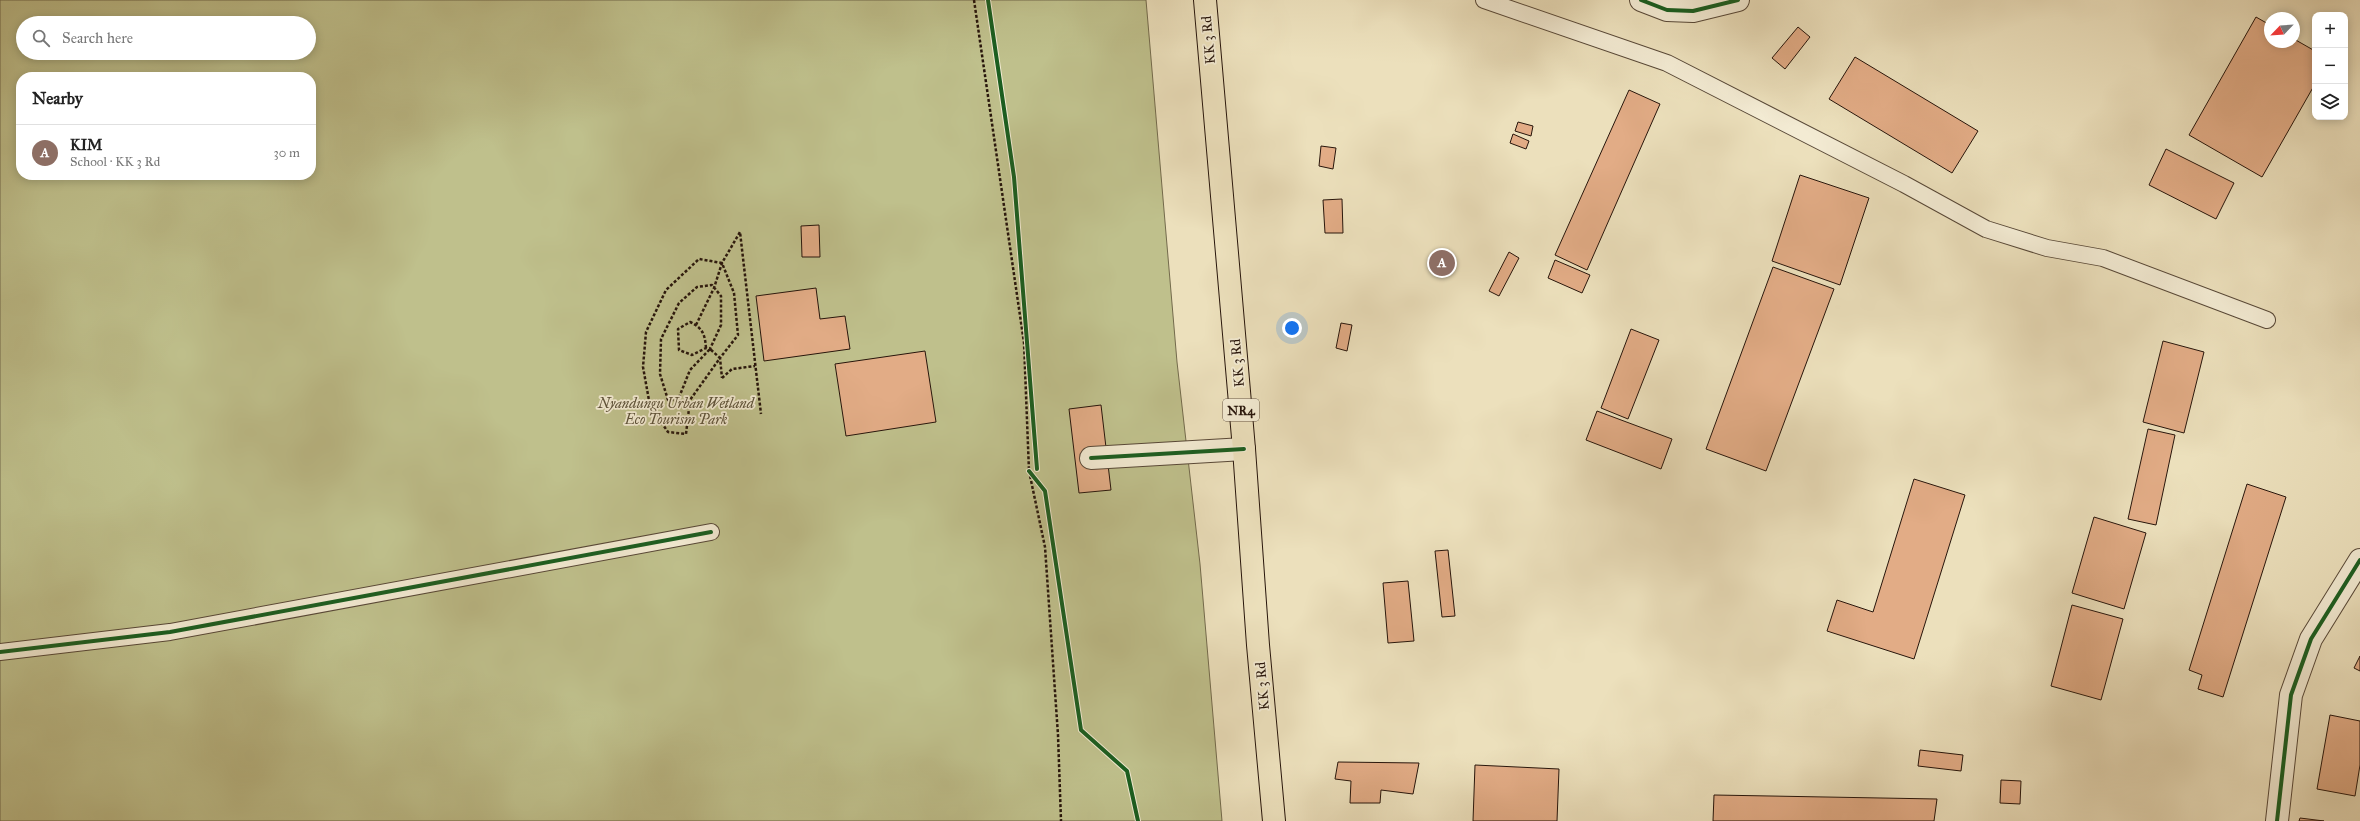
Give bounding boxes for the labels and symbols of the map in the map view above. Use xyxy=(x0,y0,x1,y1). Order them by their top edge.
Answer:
north arrow xyxy=(2264,12,2300,48)
street label: KK 3 Rd xyxy=(1198,15,1219,65)
pin: A xyxy=(1429,248,1455,278)
your location xyxy=(1282,318,1302,338)
street label: KK 3 Rd xyxy=(1227,338,1248,388)
park label: Nyandungu Urban Wetland Eco Tourism Park xyxy=(597,395,756,428)
road number: NR4 xyxy=(1223,399,1259,421)
street label: KK 3 Rd xyxy=(1252,661,1273,711)

